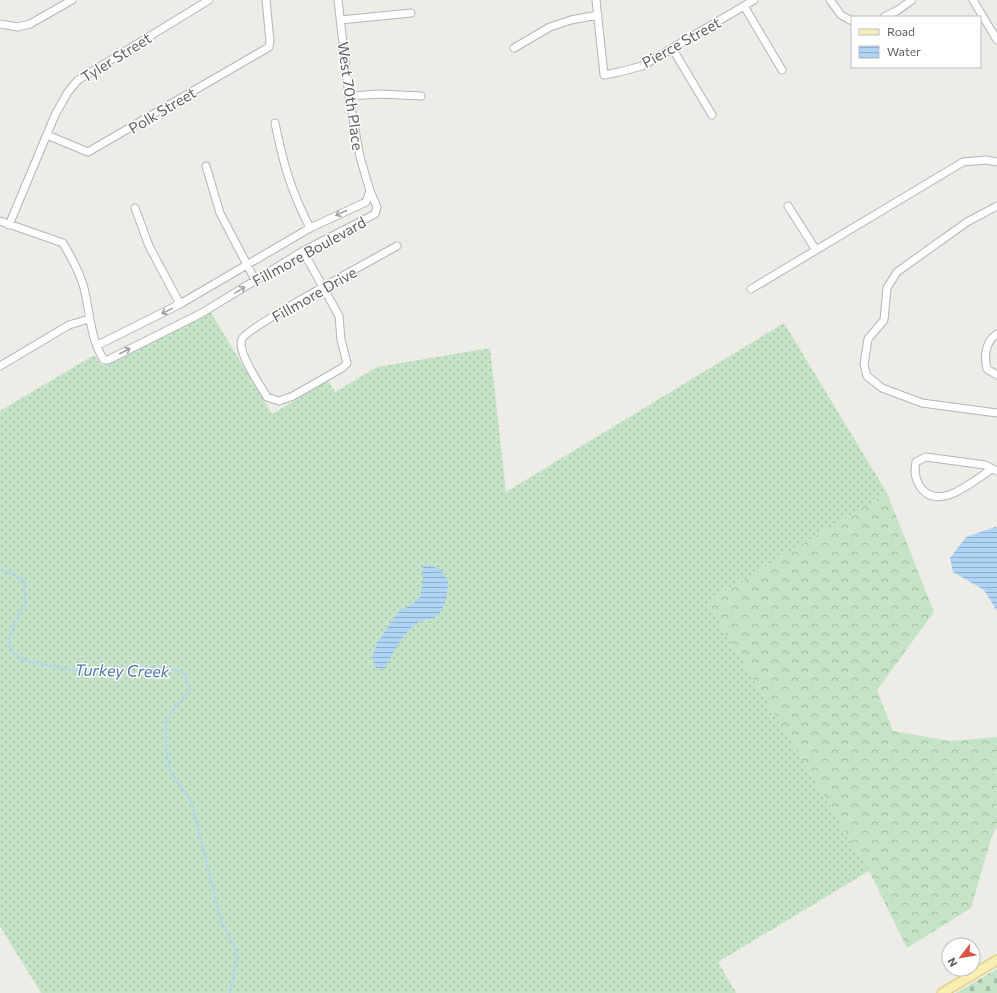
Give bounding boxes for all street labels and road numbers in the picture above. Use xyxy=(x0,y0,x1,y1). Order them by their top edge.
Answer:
street label: Pierce Street xyxy=(638,13,724,71)
street label: Tyler Street xyxy=(78,28,154,86)
street label: West 70th Place xyxy=(334,40,368,152)
street label: Polk Street xyxy=(125,83,199,137)
street label: Fillmore Boulevard xyxy=(249,212,369,290)
street label: Fillmore Drive xyxy=(268,262,360,326)

